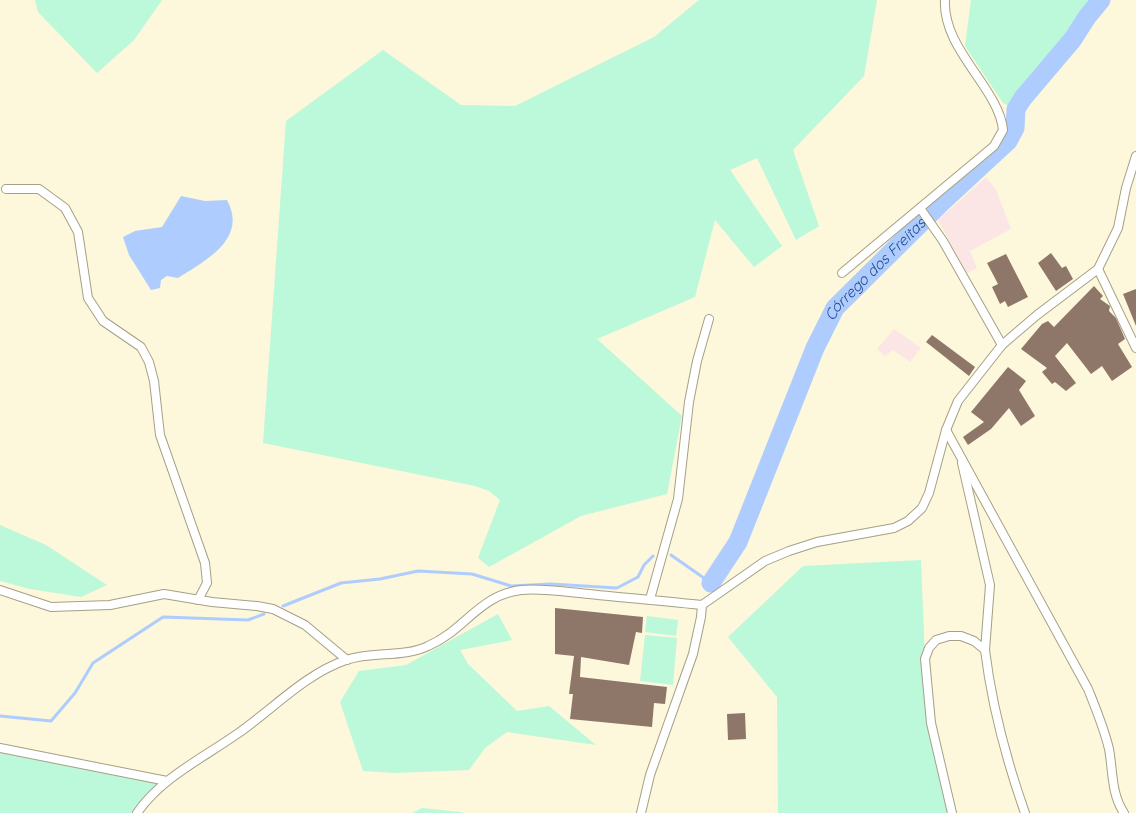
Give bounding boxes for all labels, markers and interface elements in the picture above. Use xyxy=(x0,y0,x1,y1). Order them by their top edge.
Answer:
water label: Córrego dos Freitas xyxy=(820,213,930,324)

